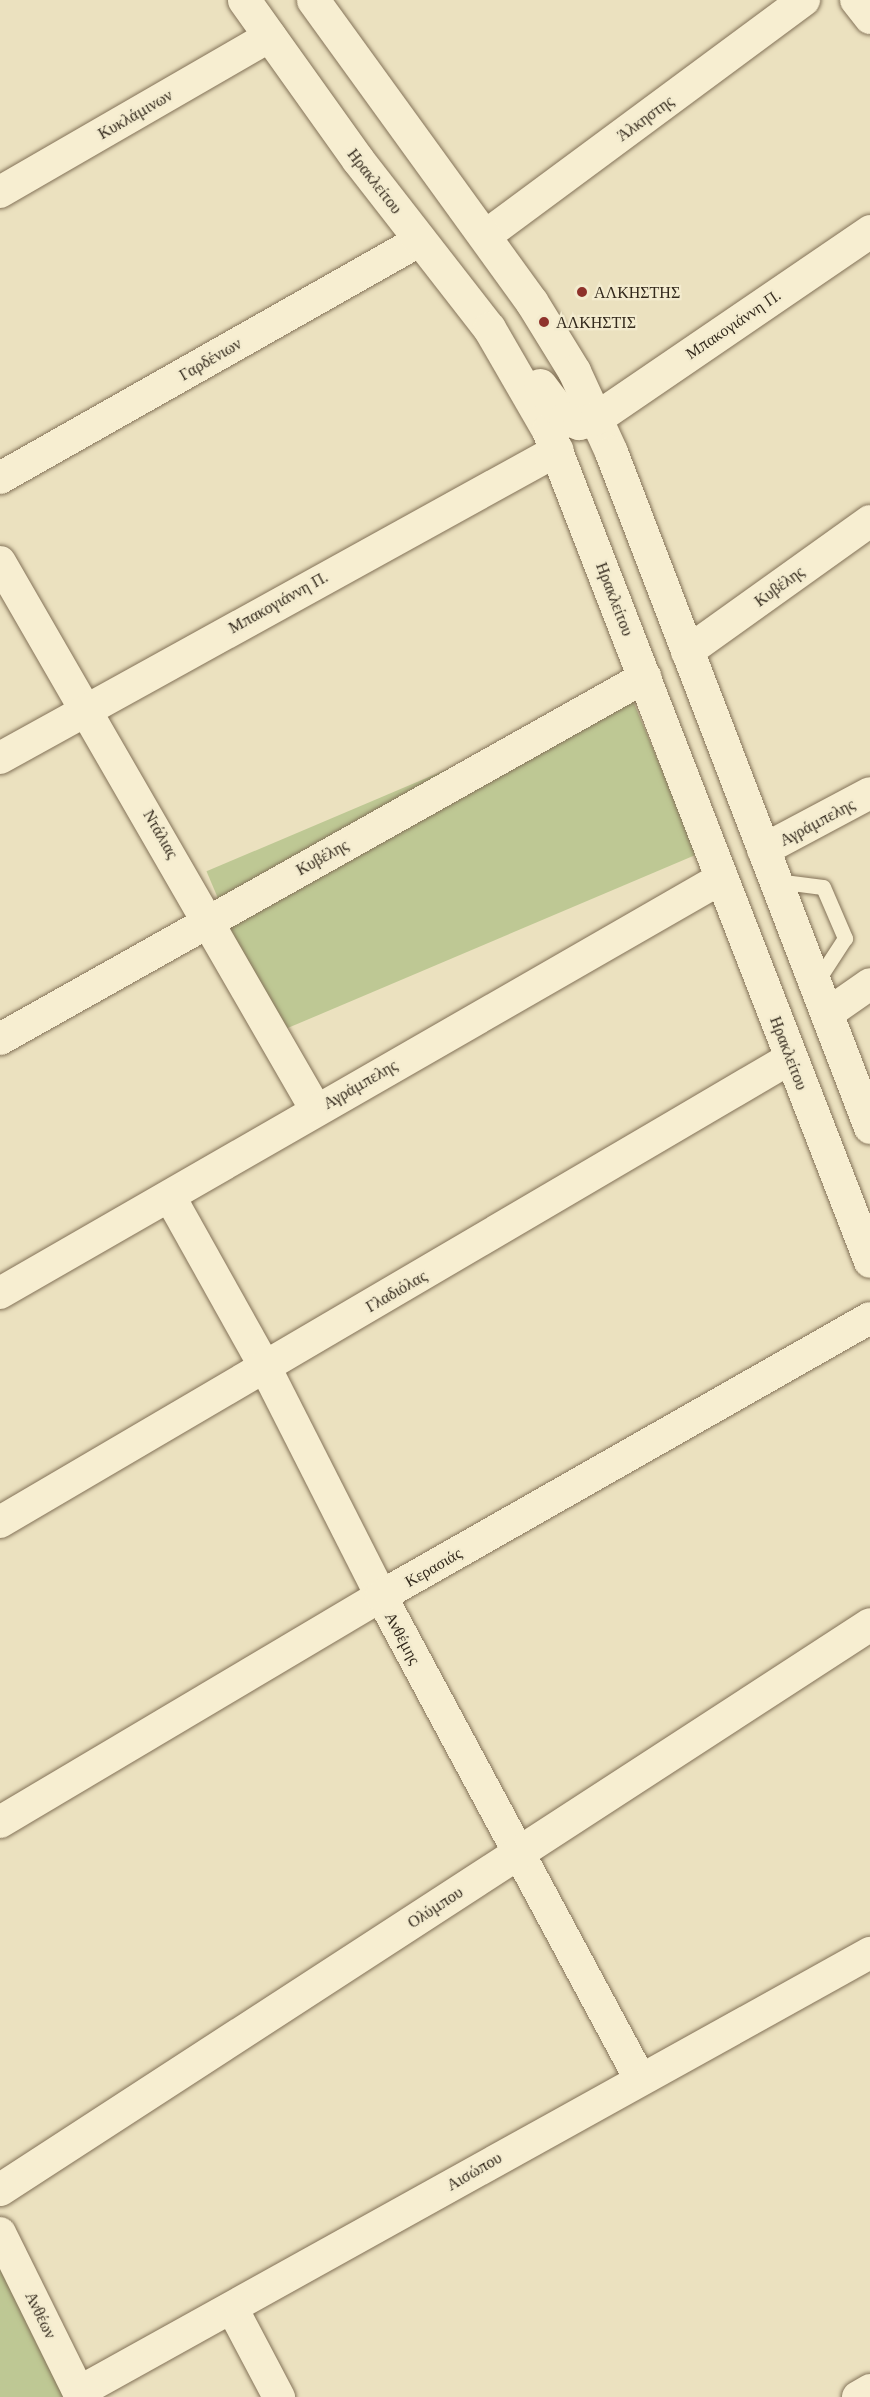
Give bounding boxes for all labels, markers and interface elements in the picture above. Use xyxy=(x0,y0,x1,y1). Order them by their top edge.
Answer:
street label: Κυκλάμινων xyxy=(94,85,176,143)
street label: Άλκηστης xyxy=(613,91,677,145)
street label: Ηρακλείτου xyxy=(344,145,406,217)
place label: ΑΛΚΗΣΤΗΣ xyxy=(594,282,680,302)
marker: ΑΛΚΗΣΤΗΣ xyxy=(575,285,589,299)
street label: Μπακογιάννη Π. xyxy=(682,285,784,363)
place label: ΑΛΚΗΣΤΙΣ xyxy=(556,312,636,332)
marker: ΑΛΚΗΣΤΙΣ xyxy=(537,315,551,329)
street label: Γαρδένιων xyxy=(175,334,245,384)
street label: Ηρακλείτου xyxy=(592,560,638,638)
street label: Κυβέλης xyxy=(750,562,808,610)
street label: Μπακογιάννη Π. xyxy=(225,567,331,637)
street label: Αγράμπελης xyxy=(776,794,858,850)
street label: Ντάλιας xyxy=(139,806,183,862)
street label: Κυβέλης xyxy=(293,835,351,879)
street label: Ηρακλείτου xyxy=(766,1014,812,1092)
street label: Αγράμπελης xyxy=(320,1055,400,1113)
street label: Γλαδιόλας xyxy=(362,1266,430,1316)
street label: Κερασιάς xyxy=(401,1543,465,1591)
street label: Ανθέμης xyxy=(381,1609,425,1667)
street label: Ολύμπου xyxy=(404,1882,466,1932)
street label: Αισώπου xyxy=(443,2148,505,2194)
street label: Ανθέων xyxy=(21,2288,61,2342)

